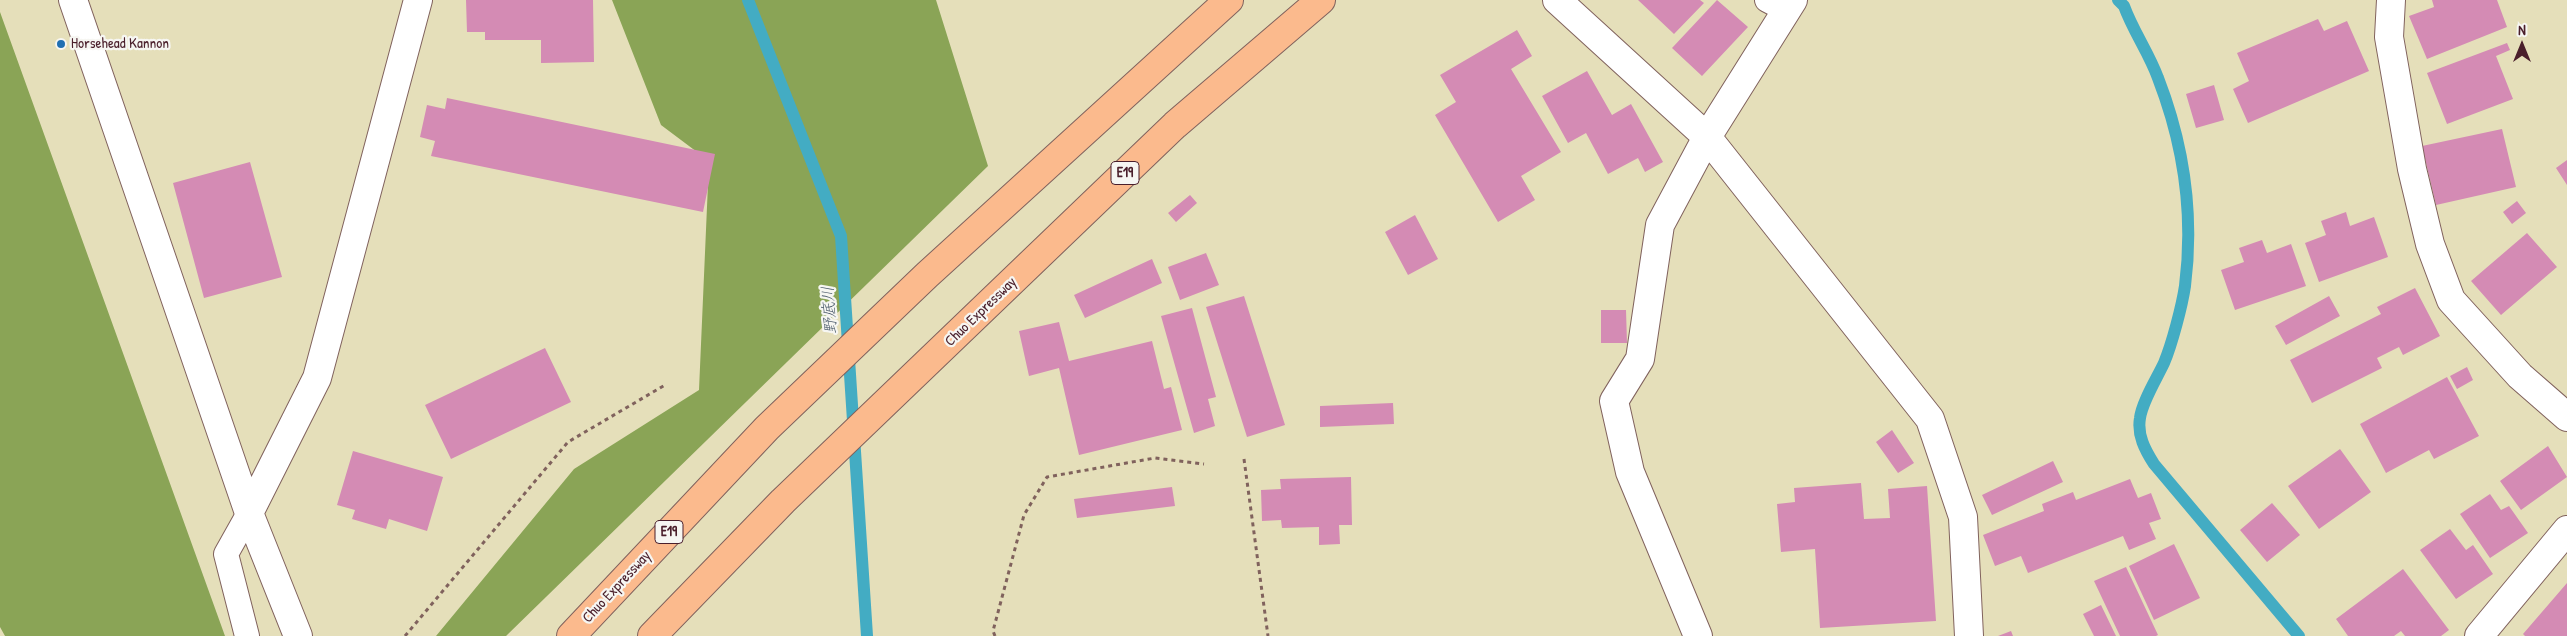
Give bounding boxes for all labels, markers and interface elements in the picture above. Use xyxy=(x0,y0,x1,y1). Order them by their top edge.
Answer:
north arrow xyxy=(2497,20,2547,70)
text: N xyxy=(2518,20,2526,39)
place label: Horsehead Kannon xyxy=(71,35,169,53)
marker: Horsehead Kannon xyxy=(55,38,67,50)
road number: E19 xyxy=(1111,162,1139,184)
street label: Chuo Expressway xyxy=(942,273,1020,351)
water label: 野底川 xyxy=(819,285,841,335)
road number: E19 xyxy=(655,520,683,544)
street label: Chuo Expressway xyxy=(579,547,655,627)

